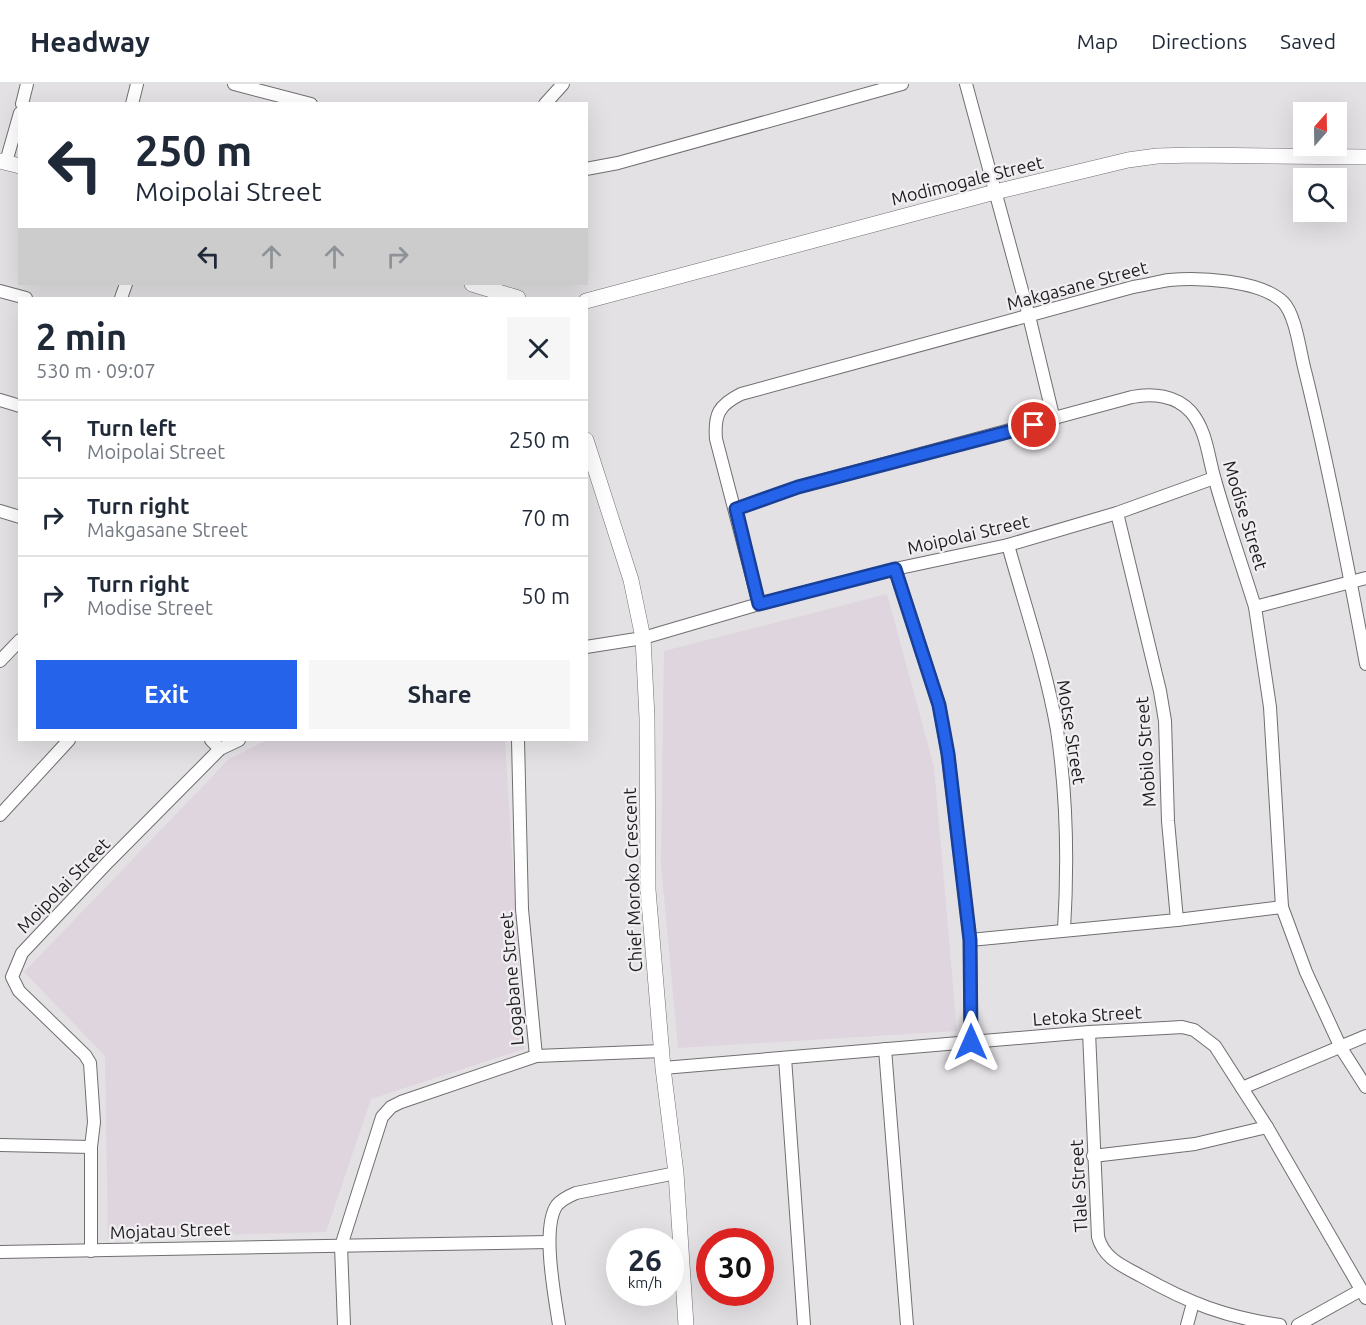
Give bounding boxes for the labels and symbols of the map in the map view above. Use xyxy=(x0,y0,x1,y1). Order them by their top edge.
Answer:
north arrow xyxy=(1293,102,1347,156)
street label: Modimogale Street xyxy=(889,151,1045,209)
street label: Makgasane Street xyxy=(1004,257,1150,313)
pin xyxy=(1008,399,1059,450)
street label: Modise Street xyxy=(1220,458,1272,572)
street label: Moipolai Street xyxy=(905,510,1031,558)
street label: Motse Street xyxy=(1054,678,1090,786)
street label: Mobilo Street xyxy=(1131,696,1159,808)
street label: Chief Moroko Crescent xyxy=(619,787,645,973)
street label: Moipolai Street xyxy=(13,833,113,937)
street label: Logabane Street xyxy=(495,912,527,1046)
street label: Letoka Street xyxy=(1032,1001,1142,1029)
position arrow xyxy=(939,1010,1003,1074)
street label: Tlale Street xyxy=(1066,1139,1090,1233)
street label: Mojatau Street xyxy=(109,1218,231,1242)
speed limit sign: 30 xyxy=(696,1228,774,1306)

